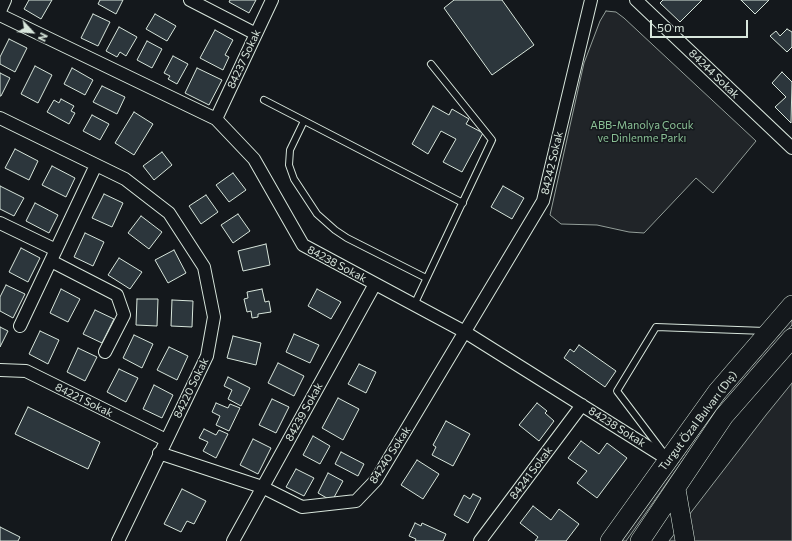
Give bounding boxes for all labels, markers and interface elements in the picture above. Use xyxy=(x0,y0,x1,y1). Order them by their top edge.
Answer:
north arrow xyxy=(12,12,52,52)
scale bar xyxy=(652,12,750,38)
text: 50 m xyxy=(657,20,685,34)
street label: 84237 Sokak xyxy=(224,27,264,91)
text: N xyxy=(36,31,51,44)
street label: 84244 Sokak xyxy=(686,47,742,101)
park label: ABB-Manolya Çocuk ve Dinlenme Parkı xyxy=(590,118,694,144)
street label: 84242 Sokak xyxy=(538,130,566,196)
street label: 84238 Sokak xyxy=(305,243,369,285)
street label: 84220 Sokak xyxy=(171,356,211,420)
street label: Turgut Özal Bulvarı (Dış) xyxy=(656,369,740,473)
street label: 84221 Sokak xyxy=(53,380,115,420)
street label: 84239 Sokak xyxy=(282,380,326,444)
street label: 84238 Sokak xyxy=(586,404,648,450)
street label: 84240 Sokak xyxy=(367,424,413,486)
street label: 84241 Sokak xyxy=(507,444,555,502)

